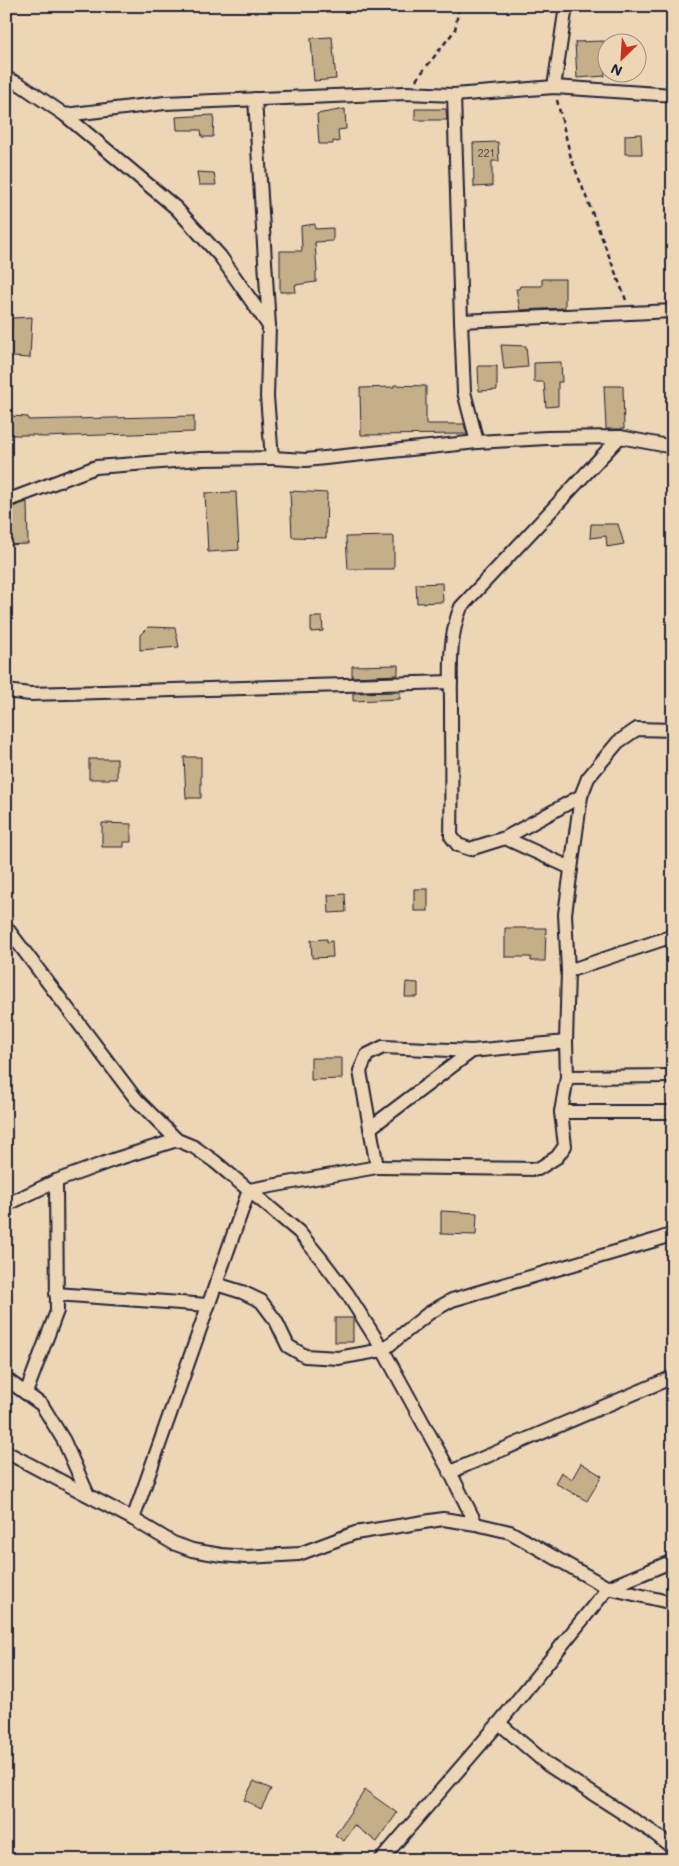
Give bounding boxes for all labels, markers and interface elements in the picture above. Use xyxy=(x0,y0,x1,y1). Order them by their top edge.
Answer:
north arrow xyxy=(596,32,646,82)
text: N xyxy=(607,59,625,81)
house number: 221 xyxy=(477,145,495,160)

